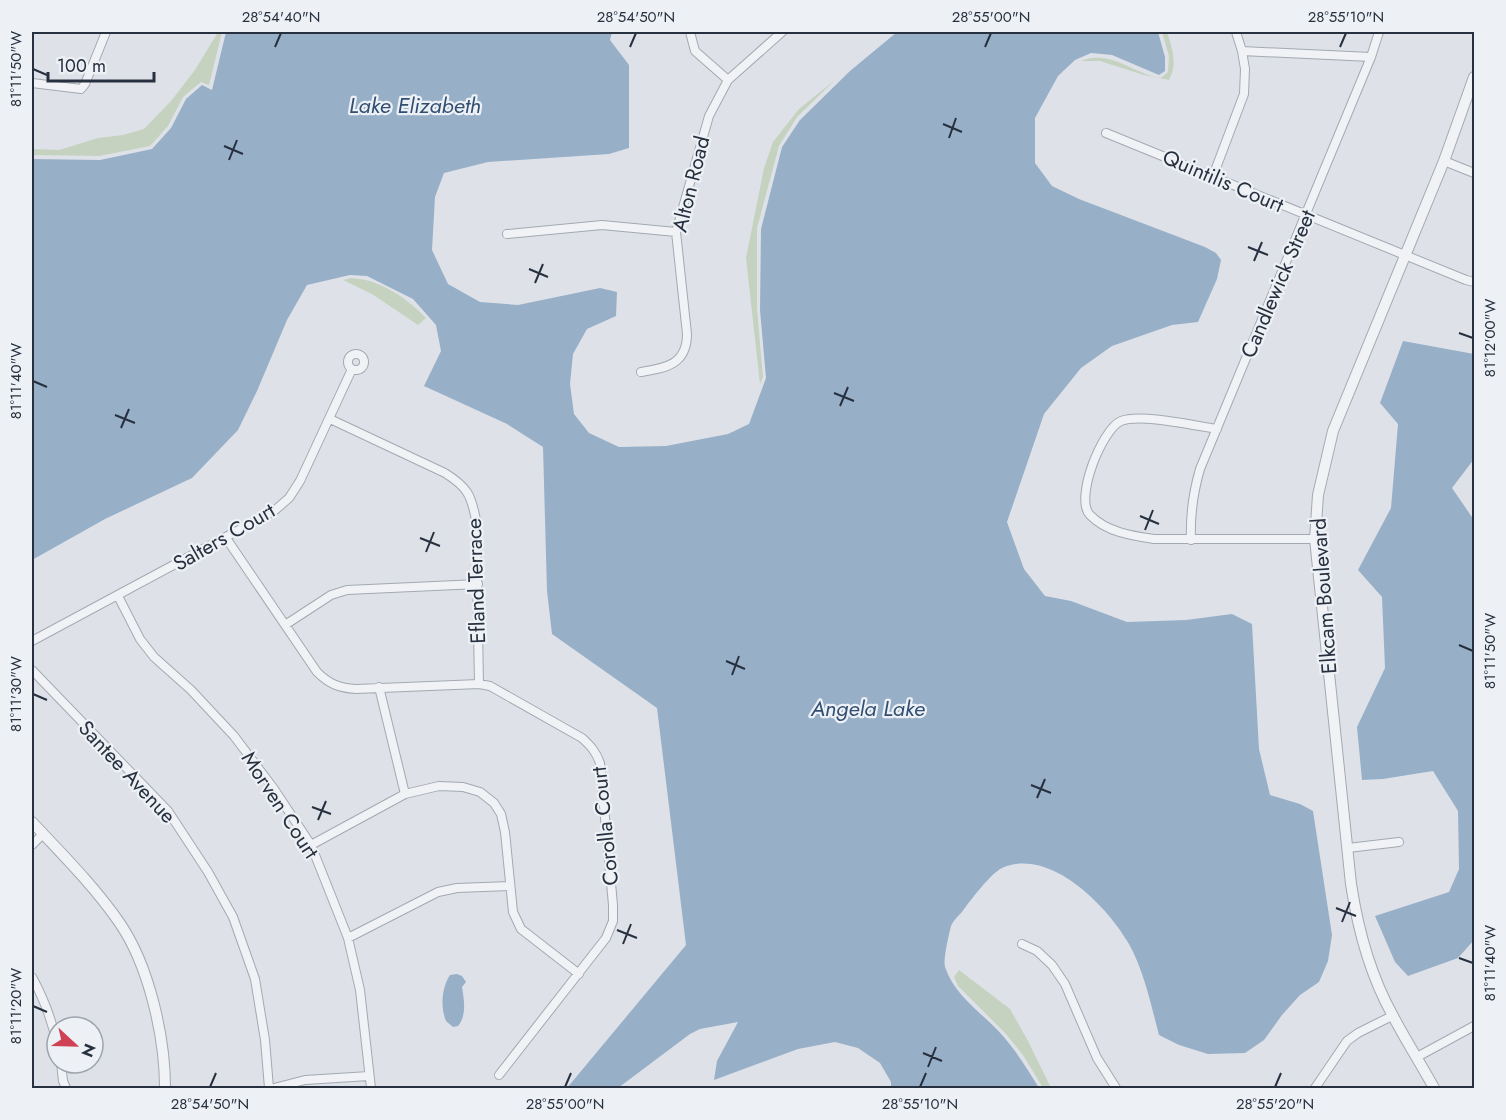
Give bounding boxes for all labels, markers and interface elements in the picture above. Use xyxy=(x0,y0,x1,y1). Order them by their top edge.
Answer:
text: 28°54'40"N xyxy=(242,6,320,28)
text: 28°54'50"N xyxy=(597,6,675,28)
text: 28°55'00"N xyxy=(952,6,1030,28)
text: 28°55'10"N xyxy=(1308,6,1384,28)
text: 81°11'50"W xyxy=(5,31,27,107)
scale bar xyxy=(48,45,154,83)
text: 100 m xyxy=(57,53,106,79)
water label: Lake Elizabeth xyxy=(349,89,481,121)
street label: Alton Road xyxy=(665,133,717,235)
street label: Quintilis Court xyxy=(1158,142,1288,220)
street label: Candlewick Street xyxy=(1233,205,1323,363)
text: 81°12'00"W xyxy=(1479,299,1501,377)
text: 81°11'40"W xyxy=(5,343,27,419)
street label: Salters Court xyxy=(167,496,281,578)
street label: Elkcam Boulevard xyxy=(1304,517,1344,675)
street label: Efland Terrace xyxy=(459,518,493,644)
text: 81°11'50"W xyxy=(1479,613,1501,689)
text: 81°11'30"W xyxy=(5,656,27,732)
water label: Angela Lake xyxy=(810,692,925,724)
street label: Santee Avenue xyxy=(71,714,183,830)
street label: Morven Court xyxy=(234,745,326,865)
street label: Corolla Court xyxy=(584,765,626,887)
text: 81°11'40"W xyxy=(1479,925,1501,1001)
text: 81°11'20"W xyxy=(5,968,27,1044)
north arrow xyxy=(45,1015,105,1075)
text: N xyxy=(75,1040,101,1061)
text: 28°54'50"N xyxy=(171,1093,249,1115)
text: 28°55'00"N xyxy=(526,1093,604,1115)
text: 28°55'10"N xyxy=(882,1093,958,1115)
text: 28°55'20"N xyxy=(1236,1093,1314,1115)

